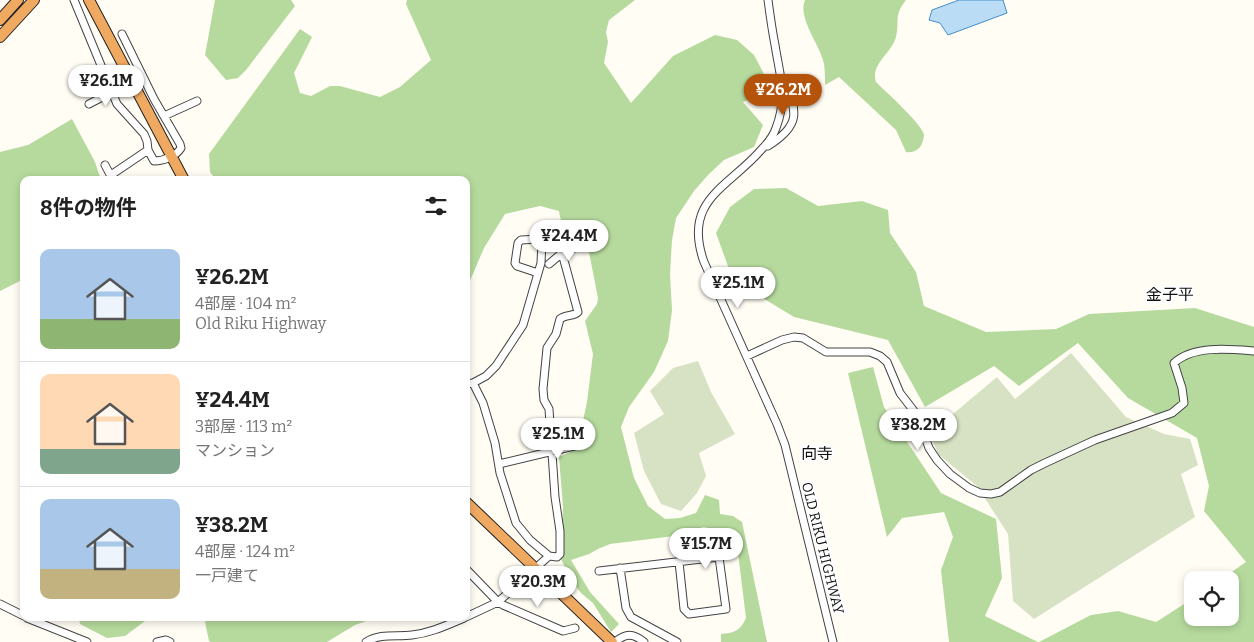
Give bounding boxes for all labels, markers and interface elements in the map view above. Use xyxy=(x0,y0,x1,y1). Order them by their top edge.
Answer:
pin: ¥26.1M xyxy=(65,64,147,107)
text: ¥26.1M xyxy=(79,71,133,90)
pin: ¥26.2M xyxy=(742,74,824,116)
text: ¥26.2M xyxy=(755,80,811,99)
icon: filters xyxy=(422,192,450,220)
text: 8件の物件 xyxy=(40,195,137,221)
pin: ¥24.4M xyxy=(528,220,610,262)
text: ¥24.4M xyxy=(541,226,598,245)
text: ¥26.2M xyxy=(195,264,269,290)
pin: ¥25.1M xyxy=(697,266,779,309)
icon: home xyxy=(80,269,140,329)
text: ¥25.1M xyxy=(712,273,764,292)
district label: 金子平 xyxy=(1146,285,1194,304)
text: 4部屋 · 104 m² xyxy=(195,294,296,313)
text: Old Riku Highway xyxy=(195,314,326,333)
text: ¥24.4M xyxy=(195,387,270,413)
icon: home xyxy=(80,394,140,454)
pin: ¥38.2M xyxy=(877,408,959,451)
text: ¥38.2M xyxy=(890,415,946,434)
text: 3部屋 · 113 m² xyxy=(195,417,292,436)
pin: ¥25.1M xyxy=(517,418,599,460)
text: ¥25.1M xyxy=(532,424,584,443)
text: マンション xyxy=(195,441,275,460)
district label: 向寺 xyxy=(801,444,833,463)
street label: OLD RIKU HIGHWAY xyxy=(798,480,847,616)
text: ¥38.2M xyxy=(195,512,268,538)
icon: home xyxy=(80,519,140,579)
pin: ¥15.7M xyxy=(665,528,747,570)
text: ¥15.7M xyxy=(680,534,732,553)
text: 4部屋 · 124 m² xyxy=(195,542,295,561)
text: 一戸建て xyxy=(195,566,259,585)
pin: ¥20.3M xyxy=(497,566,579,608)
map controls xyxy=(1184,571,1239,626)
button: locate xyxy=(1184,571,1239,626)
text: ¥20.3M xyxy=(510,572,566,591)

